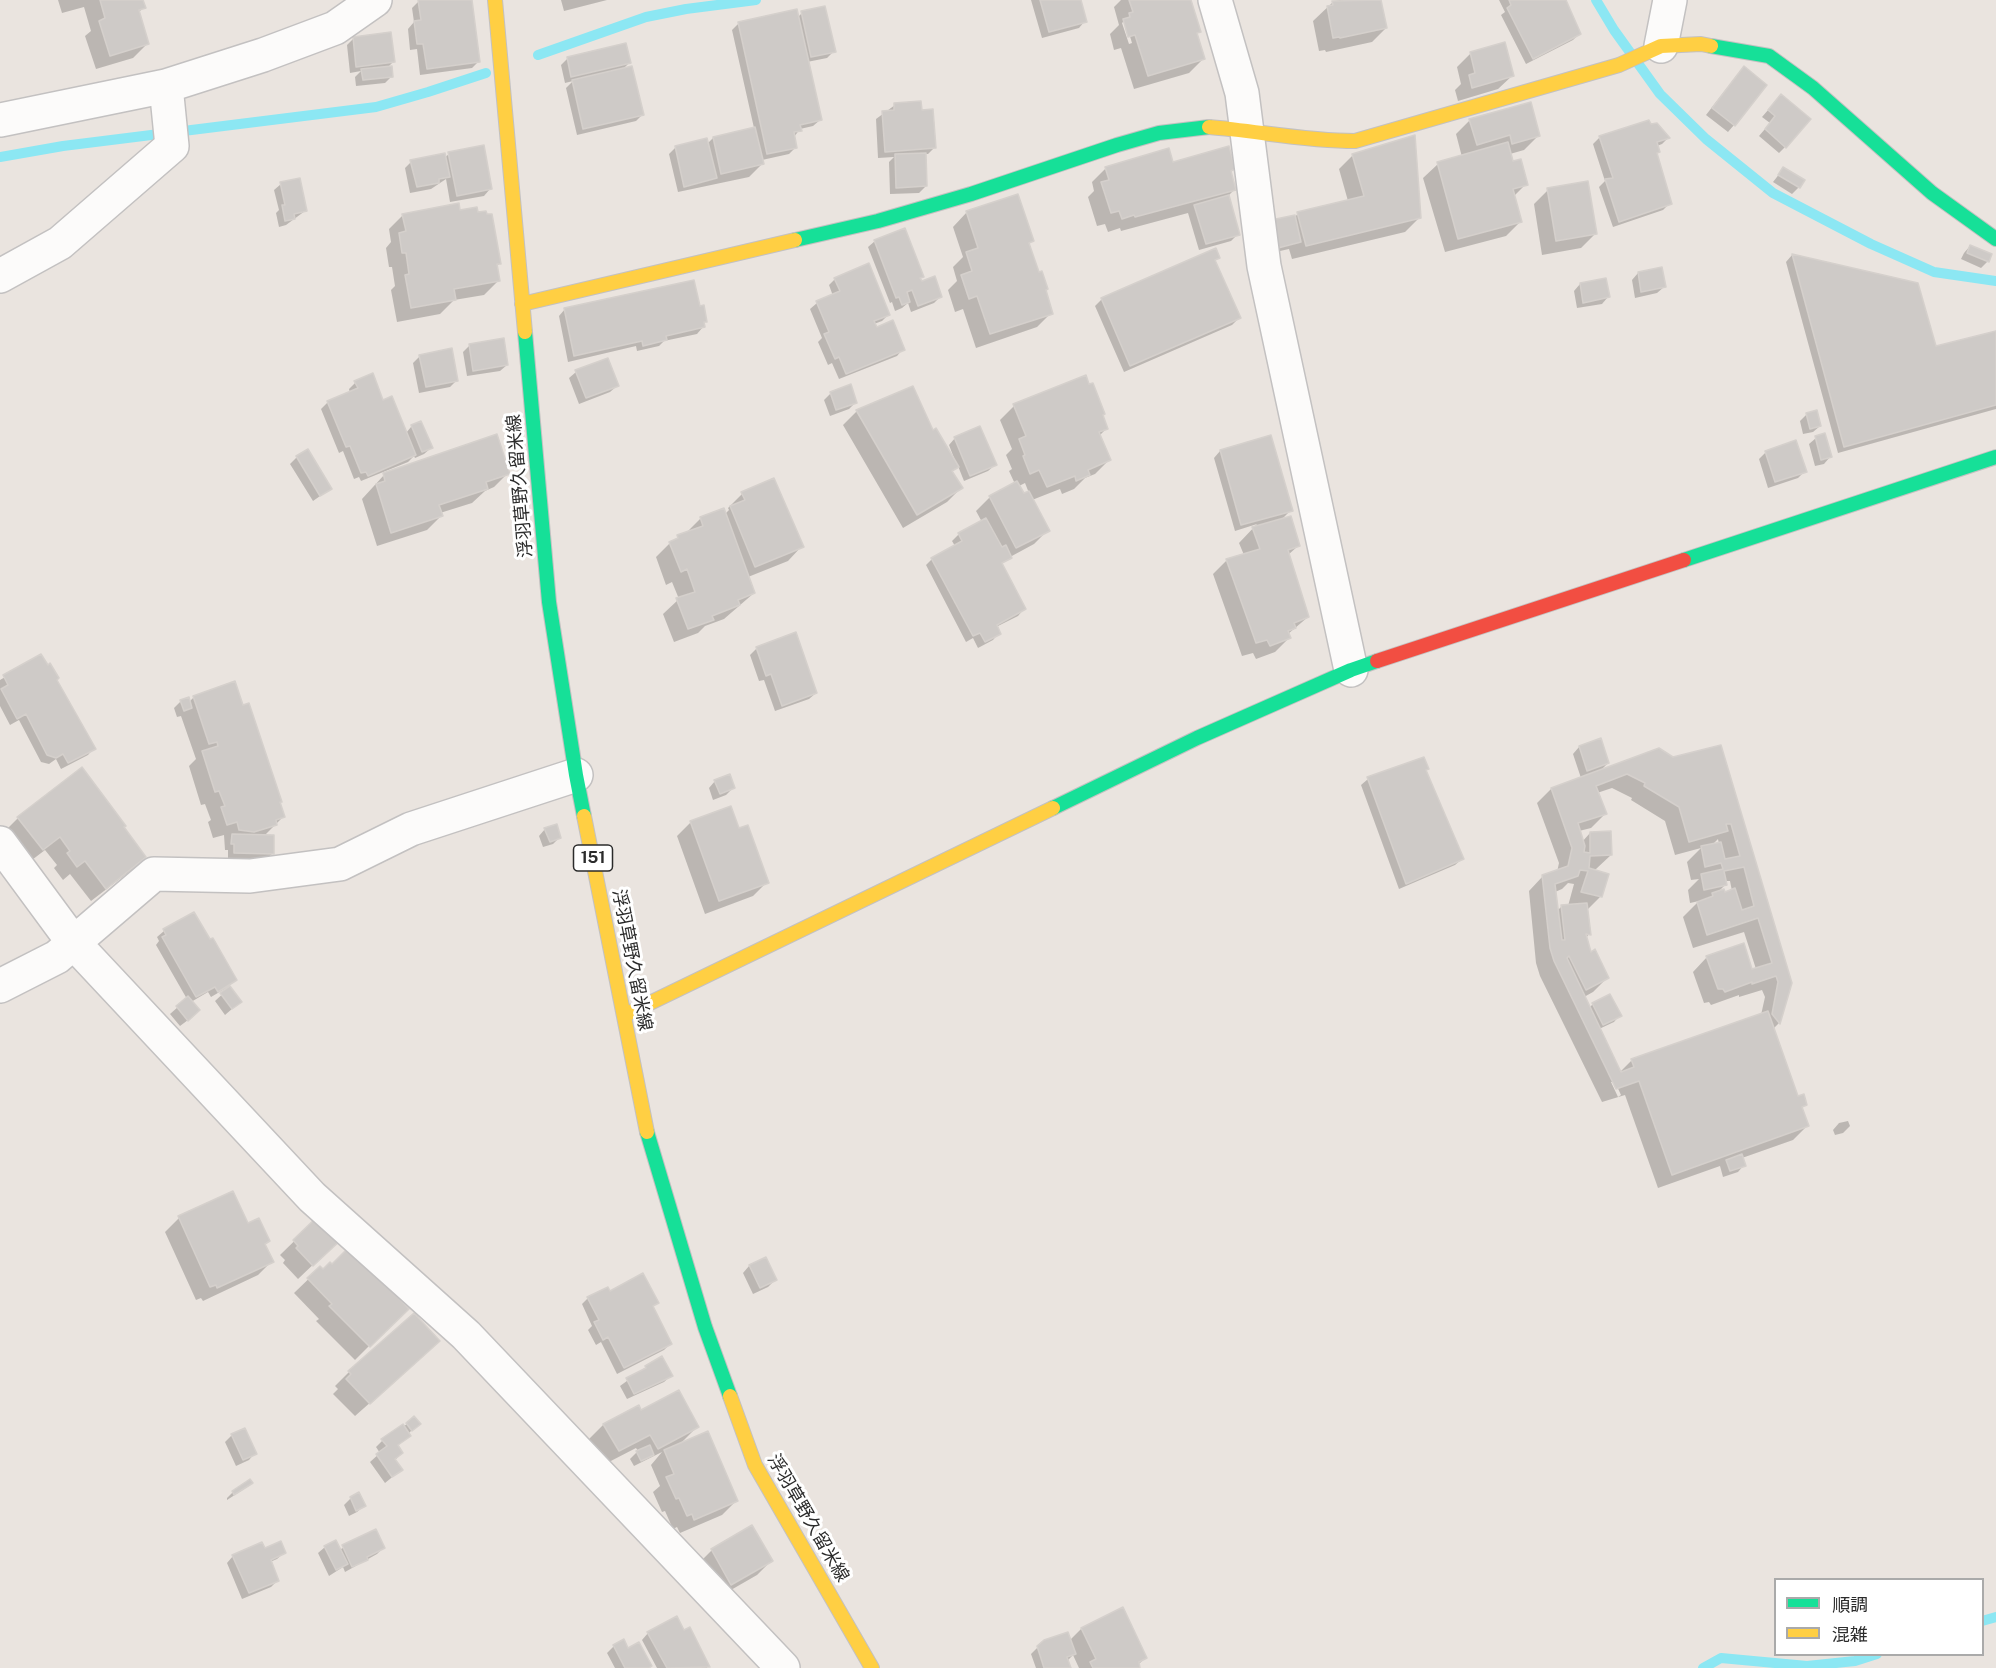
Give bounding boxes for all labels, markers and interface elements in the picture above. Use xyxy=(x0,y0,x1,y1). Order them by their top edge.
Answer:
street label: 浮羽草野久留米線 xyxy=(503,413,537,559)
road number: 151 xyxy=(574,845,612,871)
street label: 浮羽草野久留米線 xyxy=(608,887,656,1033)
street label: 浮羽草野久留米線 xyxy=(763,1450,853,1586)
legend xyxy=(1774,1578,1984,1656)
text: 順調 xyxy=(1832,1594,1868,1615)
text: 混雑 xyxy=(1832,1624,1868,1645)

